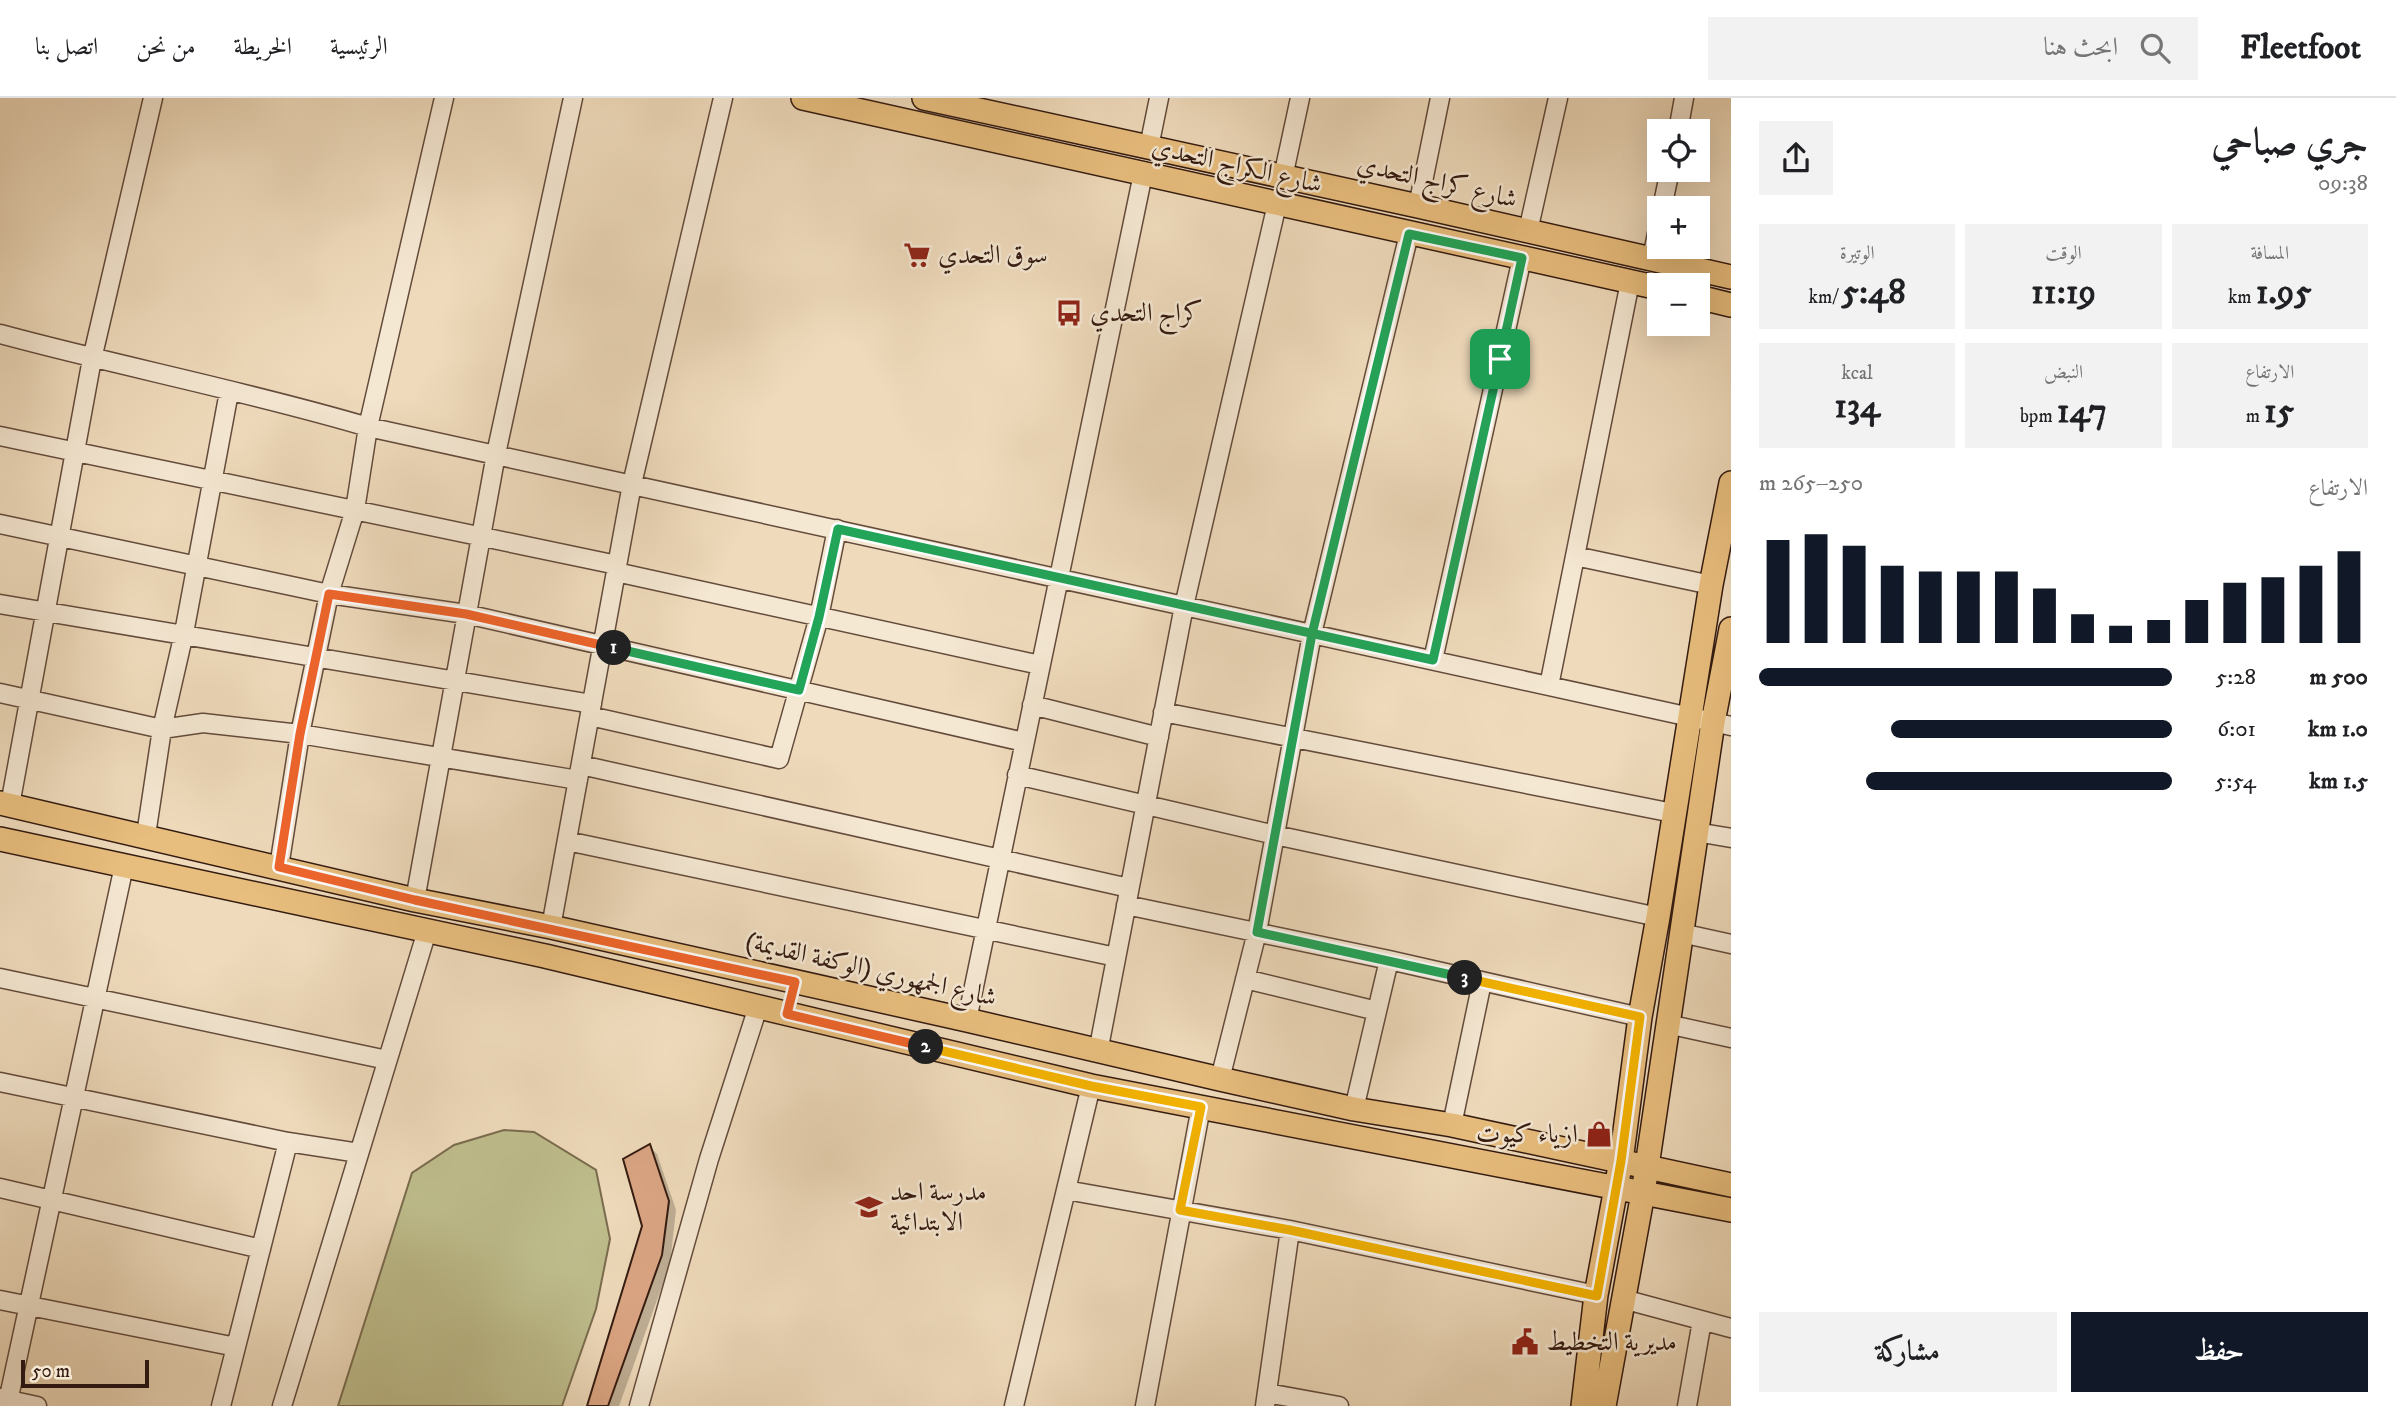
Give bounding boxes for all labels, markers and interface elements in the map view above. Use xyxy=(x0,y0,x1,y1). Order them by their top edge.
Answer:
search box xyxy=(1708,17,2198,80)
text: Fleetfoot xyxy=(2240,28,2361,69)
icon: search xyxy=(2136,29,2174,67)
text: ابحث هنا xyxy=(2043,31,2118,64)
text: اتصل بنا xyxy=(35,32,98,62)
text: من نحن xyxy=(136,32,196,62)
text: الخريطة xyxy=(234,32,292,62)
text: الرئيسية xyxy=(330,32,388,62)
map controls xyxy=(1647,119,1710,336)
button: locate xyxy=(1647,119,1710,182)
text: جري صباحي xyxy=(2211,119,2368,167)
button: share xyxy=(1759,121,1833,195)
street label: شارع الكراج التحدي xyxy=(1147,130,1325,207)
street label: شارع كراج التحدي xyxy=(1352,148,1520,222)
text: 09:38 xyxy=(2318,169,2368,198)
button: + xyxy=(1647,196,1710,259)
place label: سوق التحدي xyxy=(938,239,1048,275)
supermarket icon: سوق التحدي xyxy=(902,240,932,270)
text: الوتيرة xyxy=(1840,242,1875,265)
text: الوقت xyxy=(2045,242,2082,265)
text: المسافة xyxy=(2250,242,2289,265)
text: 5:48 xyxy=(1842,271,1906,315)
text: 11:19 xyxy=(2031,271,2096,315)
text: 1.95 xyxy=(2256,271,2312,315)
button: − xyxy=(1647,273,1710,336)
text: /km xyxy=(1809,286,1842,309)
text: km xyxy=(2228,286,2256,309)
place label: كراج التحدي xyxy=(1090,297,1203,336)
bus stop icon: كراج التحدي xyxy=(1054,298,1084,328)
pin xyxy=(1470,329,1530,389)
icon: arrive xyxy=(1481,340,1519,378)
text: النبض xyxy=(2044,361,2083,384)
text: الارتفاع xyxy=(2245,361,2294,384)
text: kcal xyxy=(1842,362,1873,385)
text: 134 xyxy=(1834,385,1880,429)
text: 147 xyxy=(2057,390,2107,434)
text: 15 xyxy=(2264,390,2294,434)
text: bpm xyxy=(2020,405,2057,428)
text: m xyxy=(2246,405,2264,428)
text: 250–265 m xyxy=(1759,469,1863,498)
text: الارتفاع xyxy=(2308,474,2368,503)
pin: 1 xyxy=(596,630,632,666)
text: 1 xyxy=(610,636,617,659)
text: 5:28 xyxy=(2216,663,2256,692)
text: 500 m xyxy=(2310,663,2368,692)
text: 6:01 xyxy=(2217,715,2256,744)
text: 1.0 km xyxy=(2308,715,2368,744)
text: 5:54 xyxy=(2215,767,2256,796)
text: 1.5 km xyxy=(2309,767,2368,796)
street label: شارع الجمهوري (الوكفة القديمة) xyxy=(741,925,1000,1019)
pin: 3 xyxy=(1448,960,1482,996)
text: 3 xyxy=(1461,966,1468,989)
pin: 2 xyxy=(908,1030,944,1065)
text: 2 xyxy=(921,1035,930,1058)
place label: ازياء كيوت xyxy=(1476,1118,1578,1151)
shop icon: ازياء كيوت xyxy=(1584,1119,1614,1149)
place label: مدرسة احد الابتدائية xyxy=(890,1176,987,1239)
school or university icon: مدرسة احد الابتدائية xyxy=(854,1192,884,1222)
button: مشاركة xyxy=(1759,1312,2057,1392)
button: حفظ xyxy=(2071,1312,2368,1392)
place label: مديرية التخطيط xyxy=(1546,1326,1677,1359)
public building icon: مديرية التخطيط xyxy=(1510,1327,1540,1357)
scale bar xyxy=(21,1357,149,1389)
text: 50 m xyxy=(32,1360,70,1383)

